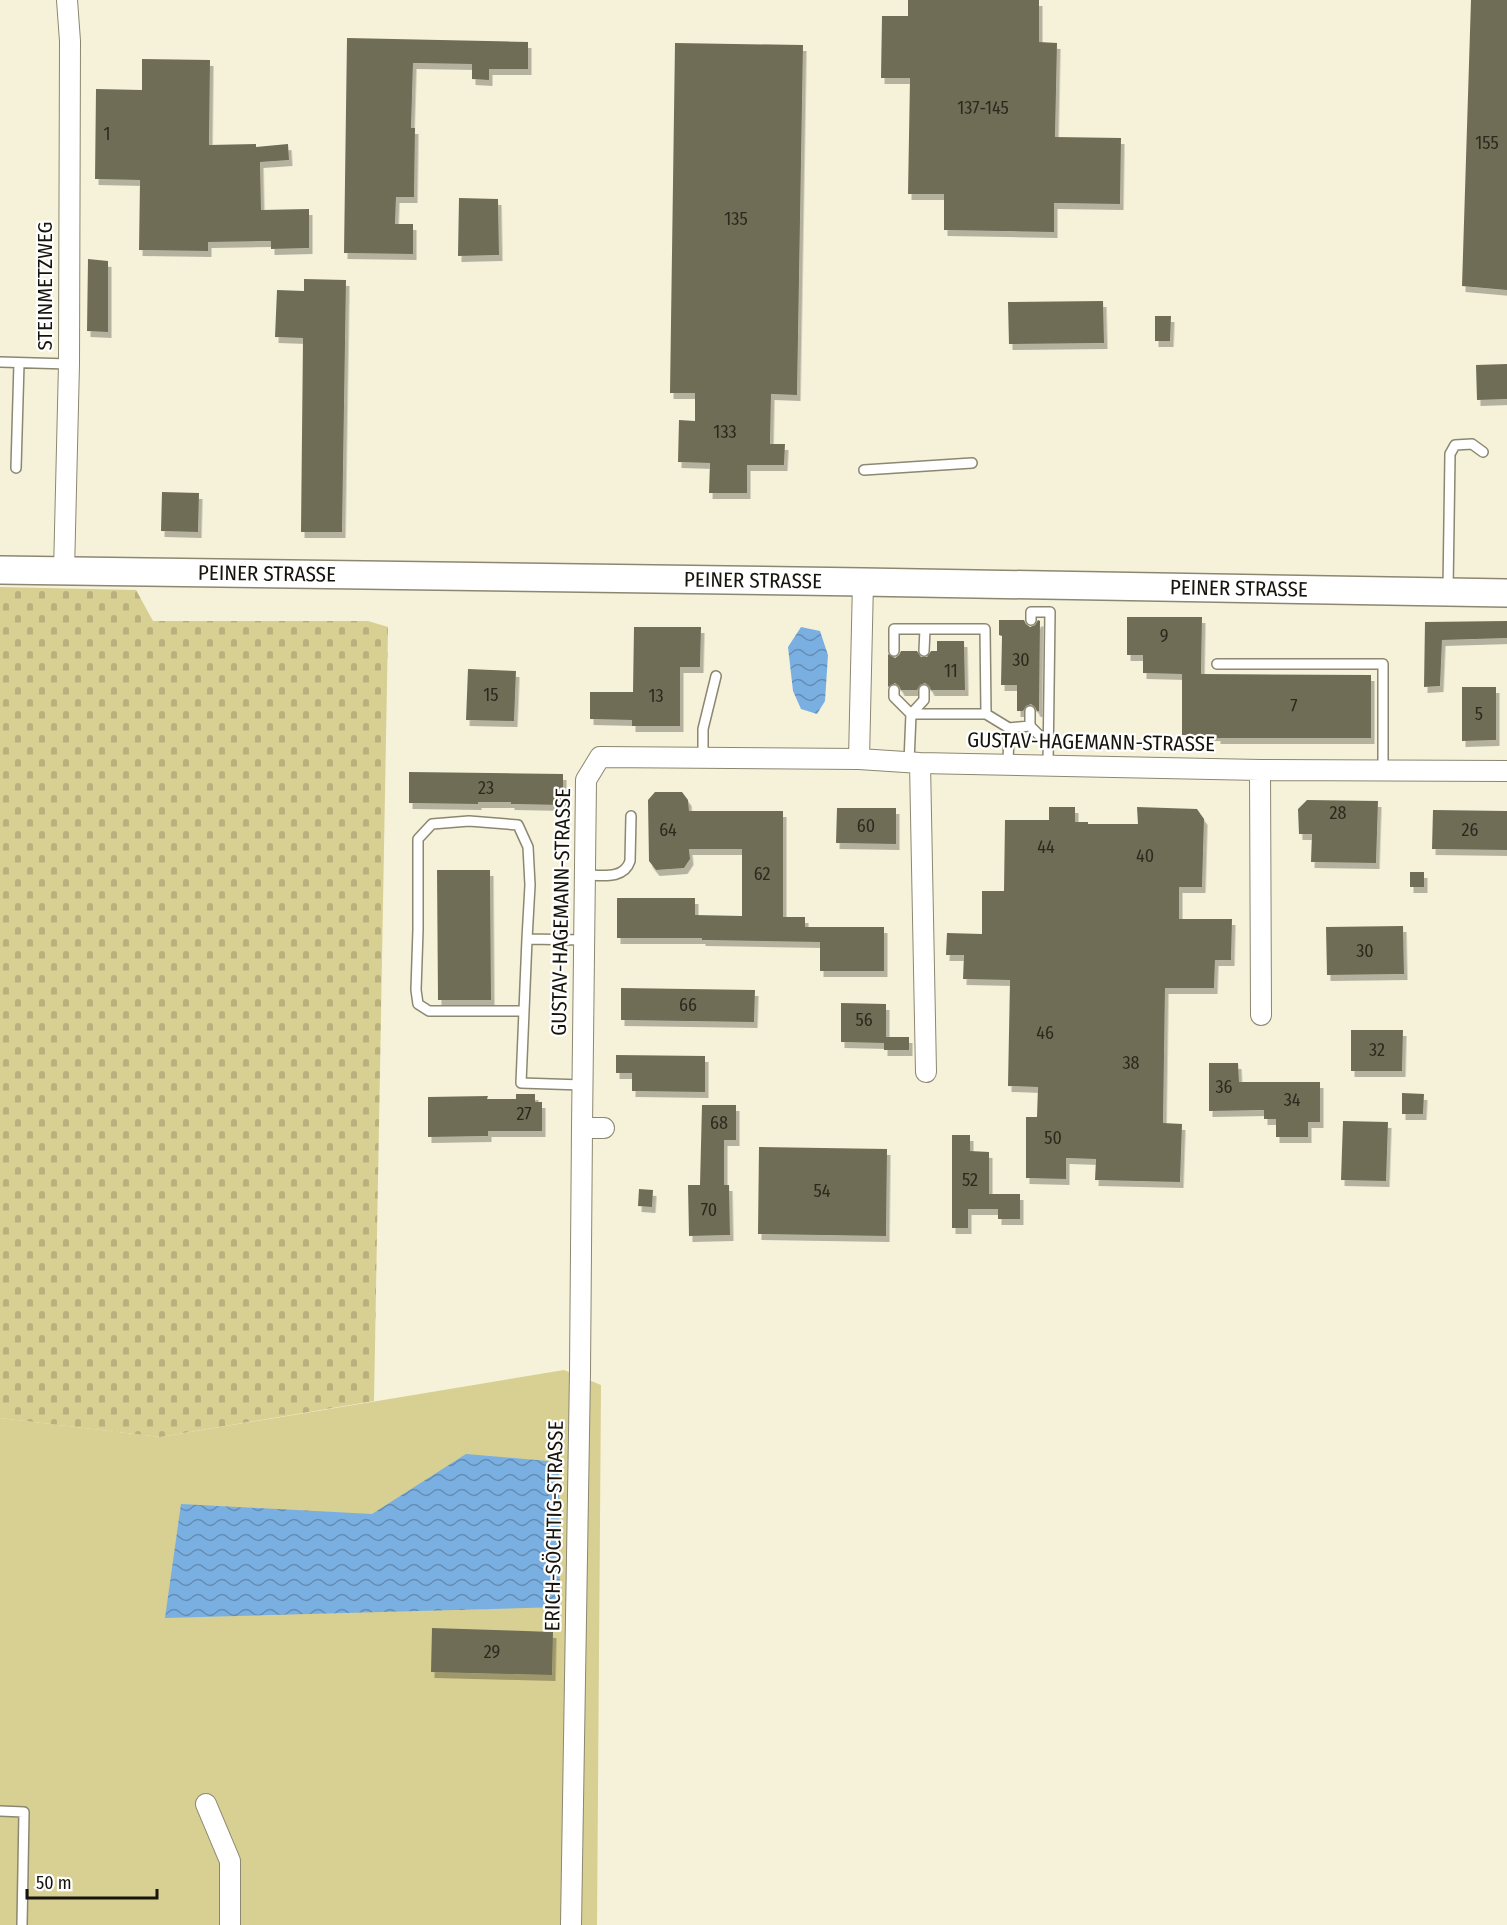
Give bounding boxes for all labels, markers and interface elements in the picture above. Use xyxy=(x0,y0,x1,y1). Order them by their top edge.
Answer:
house number: 137-145 xyxy=(957,97,1009,119)
house number: 1 xyxy=(103,123,111,145)
house number: 155 xyxy=(1475,132,1499,154)
house number: 135 xyxy=(724,208,748,230)
street label: STEINMETZWEG xyxy=(32,221,58,351)
house number: 133 xyxy=(713,421,737,443)
street label: PEINER STRASSE xyxy=(198,560,336,588)
street label: PEINER STRASSE xyxy=(684,567,822,594)
street label: PEINER STRASSE xyxy=(1170,574,1308,603)
house number: 9 xyxy=(1160,625,1168,647)
house number: 30 xyxy=(1012,649,1030,671)
house number: 11 xyxy=(944,660,958,682)
house number: 15 xyxy=(483,684,499,706)
house number: 13 xyxy=(648,685,664,707)
house number: 7 xyxy=(1290,695,1298,717)
house number: 5 xyxy=(1475,703,1483,725)
street label: GUSTAV-HAGEMANN-STRASSE xyxy=(967,727,1215,757)
house number: 23 xyxy=(478,777,494,799)
street label: GUSTAV-HAGEMANN-STRASSE xyxy=(546,788,576,1036)
house number: 28 xyxy=(1330,802,1346,824)
house number: 60 xyxy=(857,815,875,837)
house number: 64 xyxy=(659,819,677,841)
house number: 26 xyxy=(1462,819,1479,841)
house number: 44 xyxy=(1037,836,1055,858)
house number: 40 xyxy=(1136,845,1154,867)
house number: 62 xyxy=(754,863,770,885)
house number: 30 xyxy=(1356,940,1374,962)
house number: 66 xyxy=(679,994,697,1016)
house number: 56 xyxy=(855,1009,873,1031)
house number: 46 xyxy=(1036,1022,1054,1044)
house number: 32 xyxy=(1369,1039,1385,1061)
house number: 38 xyxy=(1122,1052,1140,1074)
house number: 36 xyxy=(1215,1076,1233,1098)
house number: 34 xyxy=(1284,1089,1301,1111)
house number: 27 xyxy=(516,1103,532,1125)
house number: 68 xyxy=(710,1112,728,1134)
house number: 50 xyxy=(1044,1127,1062,1149)
house number: 52 xyxy=(962,1169,978,1191)
house number: 54 xyxy=(814,1180,831,1202)
house number: 70 xyxy=(701,1199,717,1221)
street label: ERICH-SÖCHTIG-STRASSE xyxy=(539,1420,569,1632)
house number: 29 xyxy=(484,1641,500,1663)
scale bar xyxy=(27,1862,158,1900)
text: 50 m xyxy=(36,1872,72,1894)

